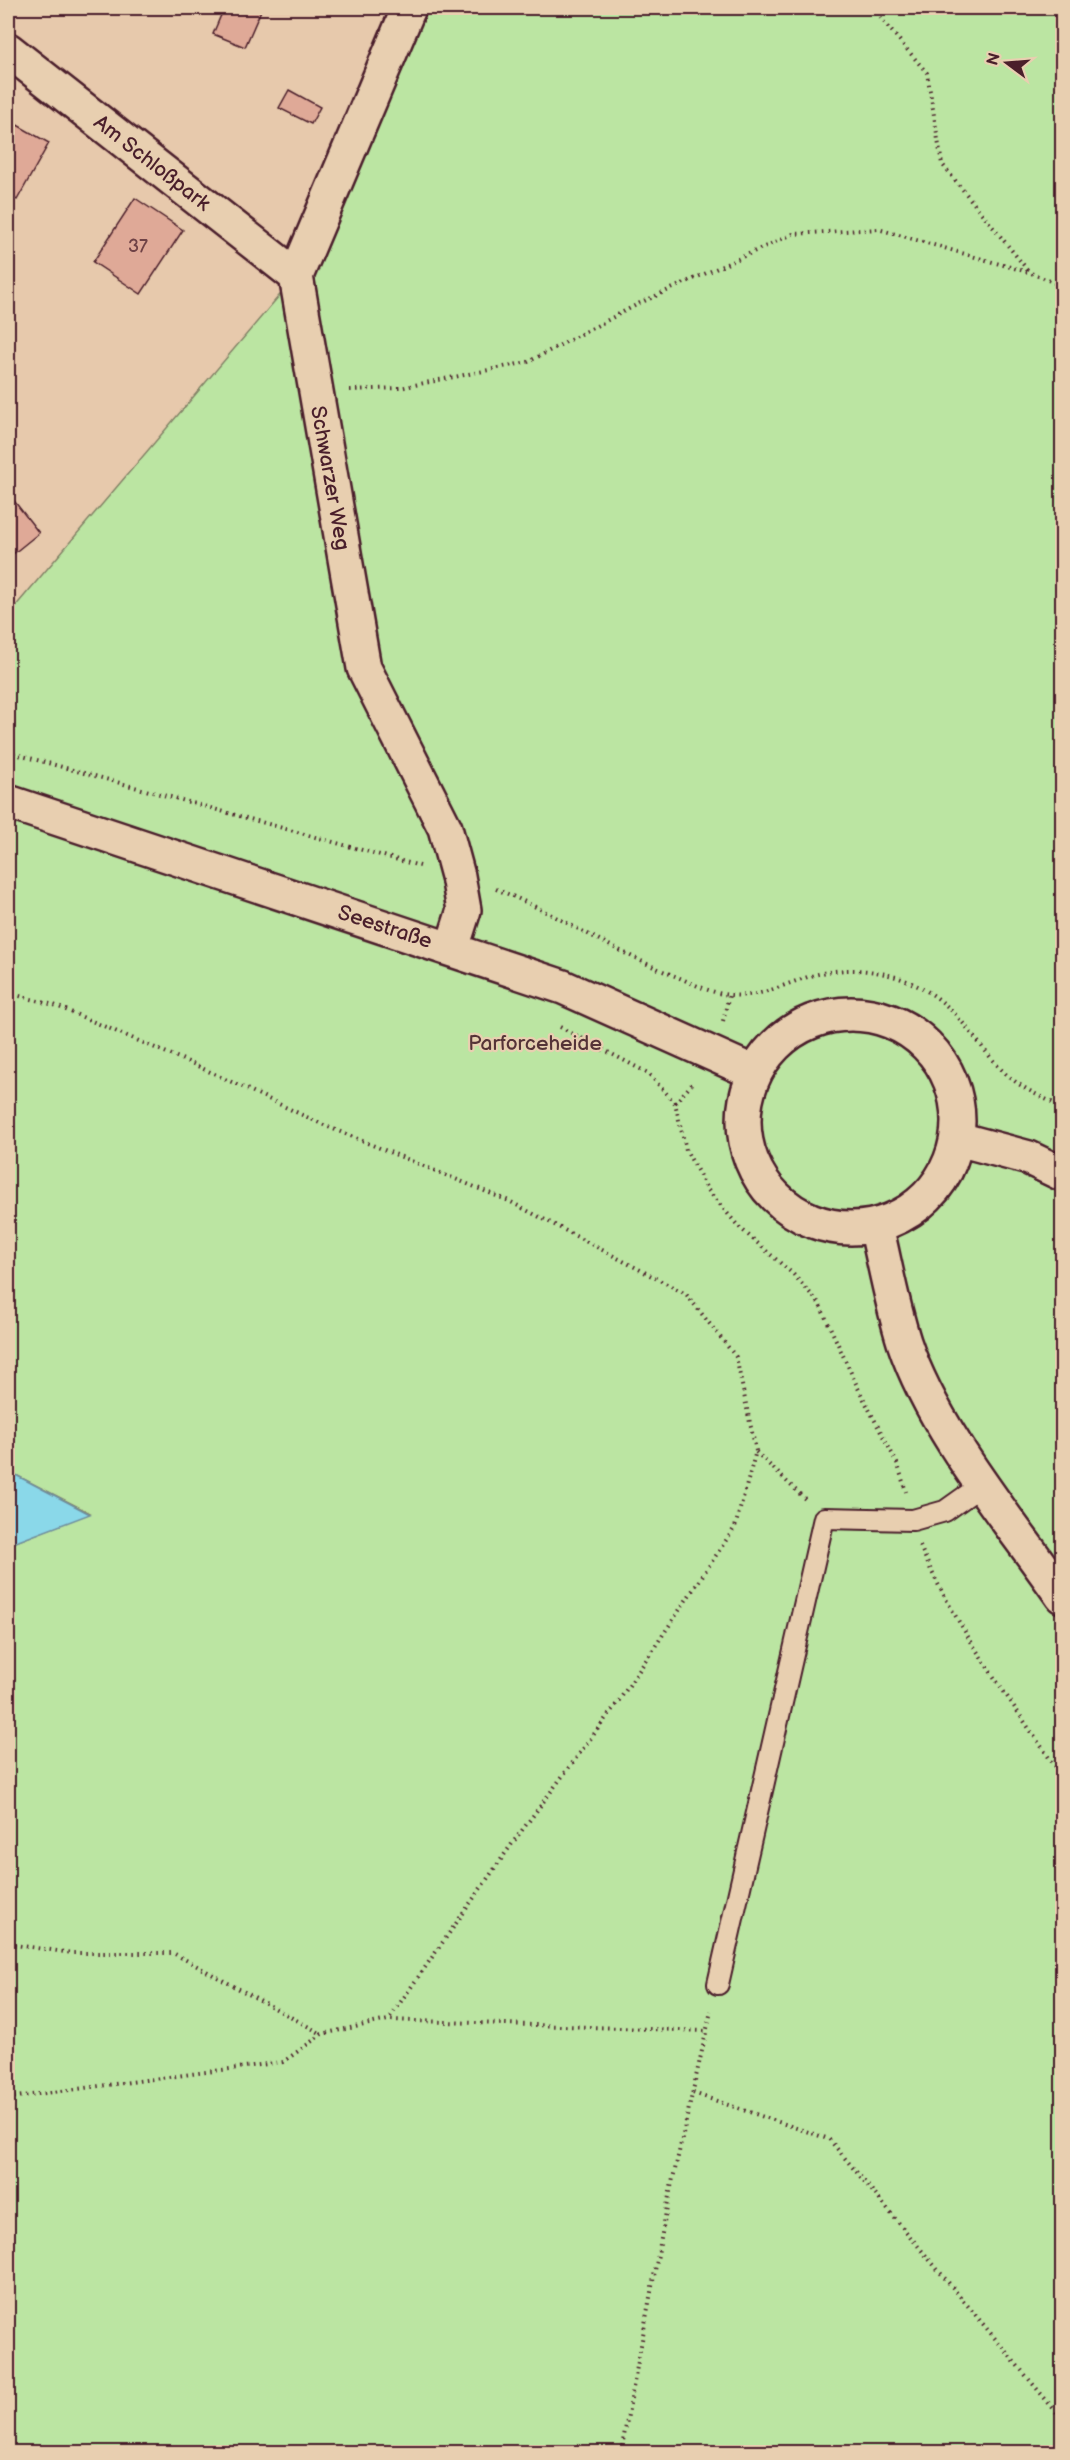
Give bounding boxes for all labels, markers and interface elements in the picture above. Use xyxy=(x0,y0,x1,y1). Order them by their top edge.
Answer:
north arrow xyxy=(977,33,1037,93)
text: N xyxy=(983,51,1005,68)
street label: Am Schloßpark xyxy=(89,110,216,217)
house number: 37 xyxy=(128,236,148,257)
street label: Schwarzer Weg xyxy=(305,404,355,552)
street label: Seestraße xyxy=(335,900,435,954)
park label: Parforceheide xyxy=(468,1031,602,1056)

